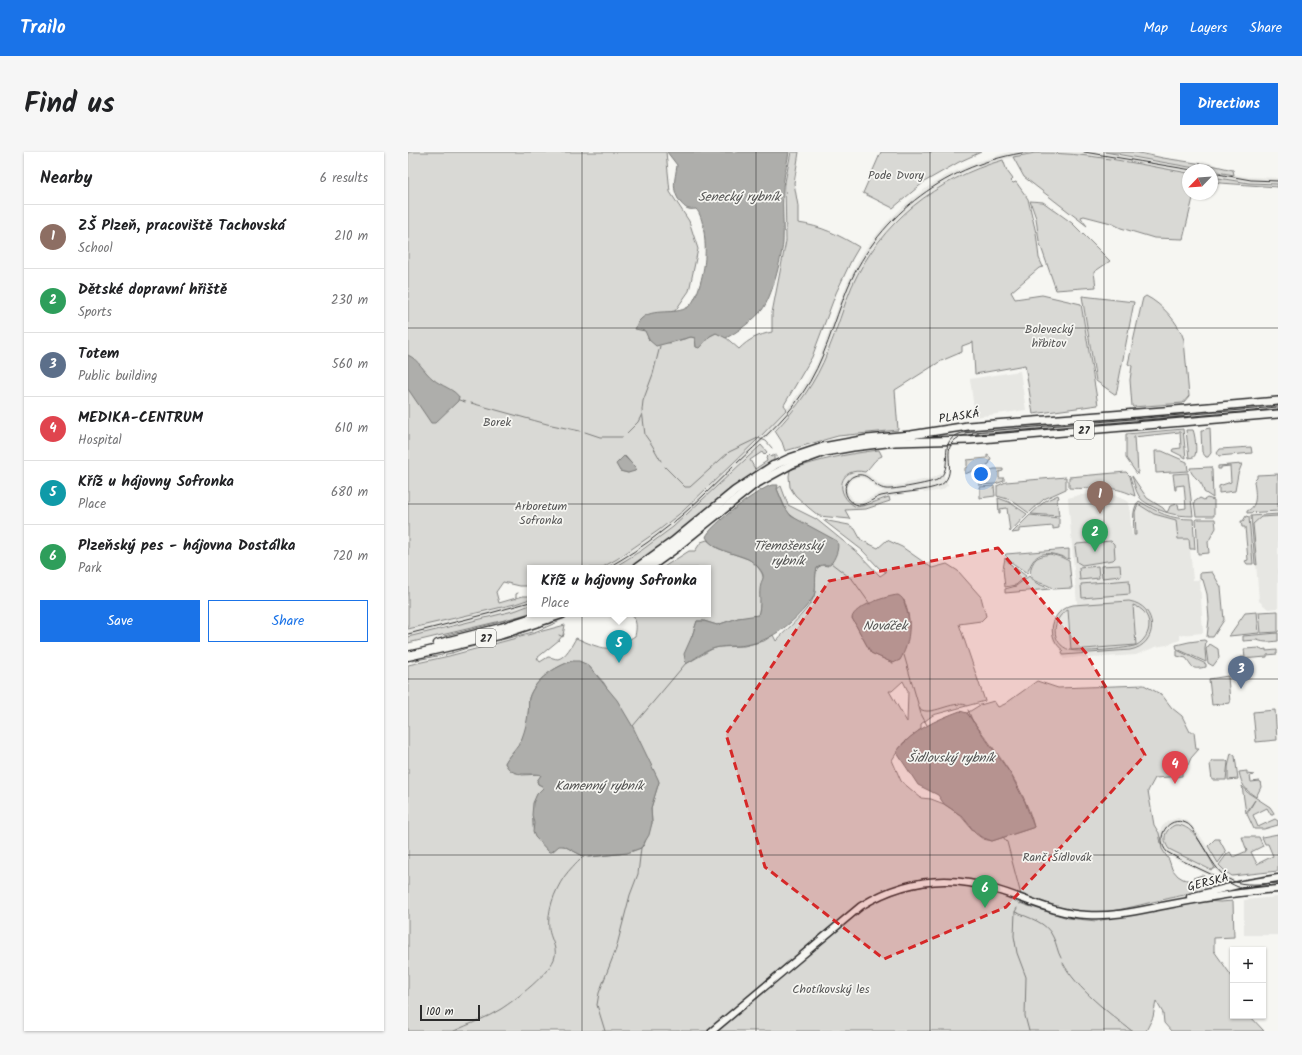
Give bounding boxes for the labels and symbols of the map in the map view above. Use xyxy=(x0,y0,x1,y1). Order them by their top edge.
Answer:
north arrow xyxy=(1182,164,1218,200)
park label: Pode Dvory xyxy=(868,166,924,185)
water label: Senecký rybník xyxy=(698,187,782,208)
park label: Bolevecký hřbitov xyxy=(1025,320,1075,353)
street label: PLASKÁ xyxy=(937,404,981,429)
park label: Borek xyxy=(483,413,511,432)
road number: 27 xyxy=(1074,421,1094,439)
your location xyxy=(971,464,991,484)
pin: 1 xyxy=(1087,481,1113,514)
park label: Arboretum Sofronka xyxy=(515,497,568,530)
pin: 2 xyxy=(1082,519,1108,552)
water label: Třemošenský rybník xyxy=(753,536,826,572)
water label: Nováček xyxy=(863,616,909,637)
road number: 27 xyxy=(476,629,496,647)
pin: 5 xyxy=(606,630,632,663)
pin: 3 xyxy=(1228,656,1254,689)
water label: Šidlovský rybník xyxy=(907,748,997,769)
pin: 4 xyxy=(1162,751,1188,784)
water label: Kamenný rybník xyxy=(555,776,645,797)
park label: Ranč Šídlovák xyxy=(1022,848,1092,867)
street label: GERSKÁ xyxy=(1185,868,1231,897)
pin: 6 xyxy=(972,875,998,908)
park label: Chotíkovský les xyxy=(792,980,870,999)
scale bar xyxy=(420,1003,480,1022)

